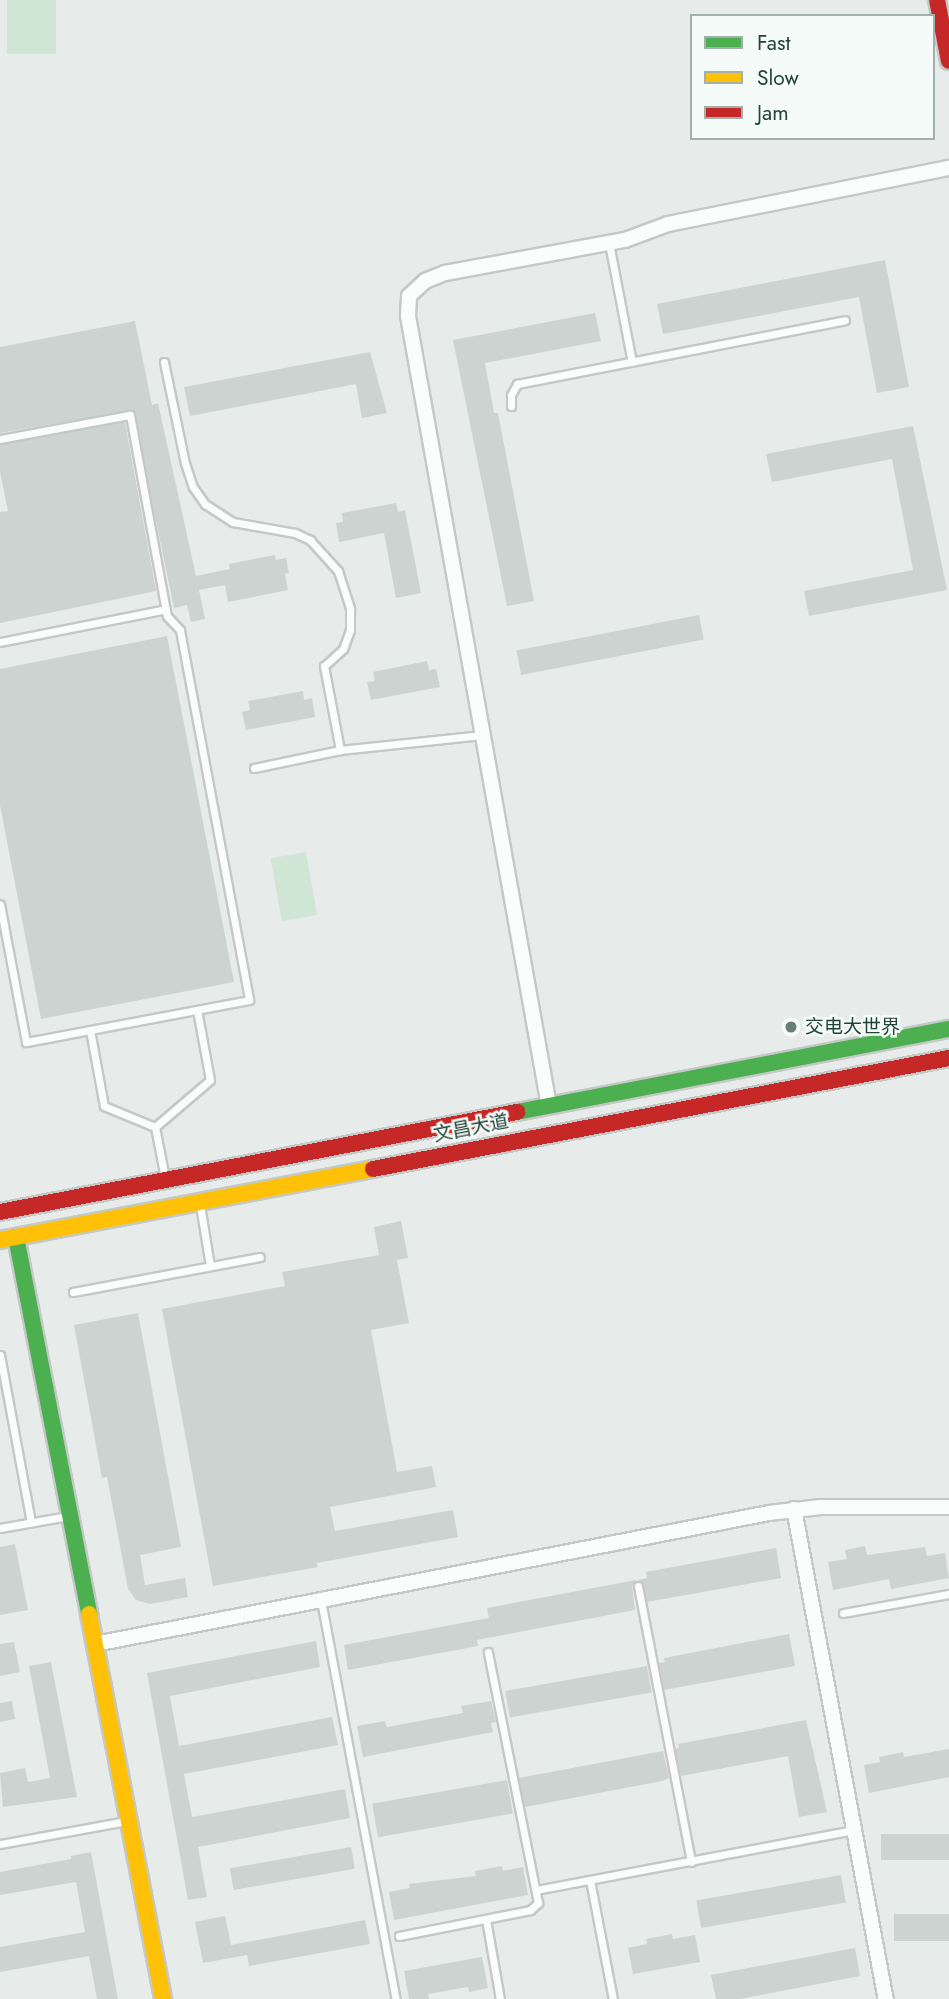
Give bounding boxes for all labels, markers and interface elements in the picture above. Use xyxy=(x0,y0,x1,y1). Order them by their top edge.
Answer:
legend xyxy=(690,14,935,140)
text: Fast xyxy=(757,28,790,58)
text: Slow xyxy=(757,63,799,93)
text: Jam xyxy=(757,98,789,128)
place label: 交电大世界 xyxy=(805,1016,900,1038)
marker: 交电大世界 xyxy=(783,1019,799,1035)
street label: 文昌大道 xyxy=(432,1110,510,1146)

